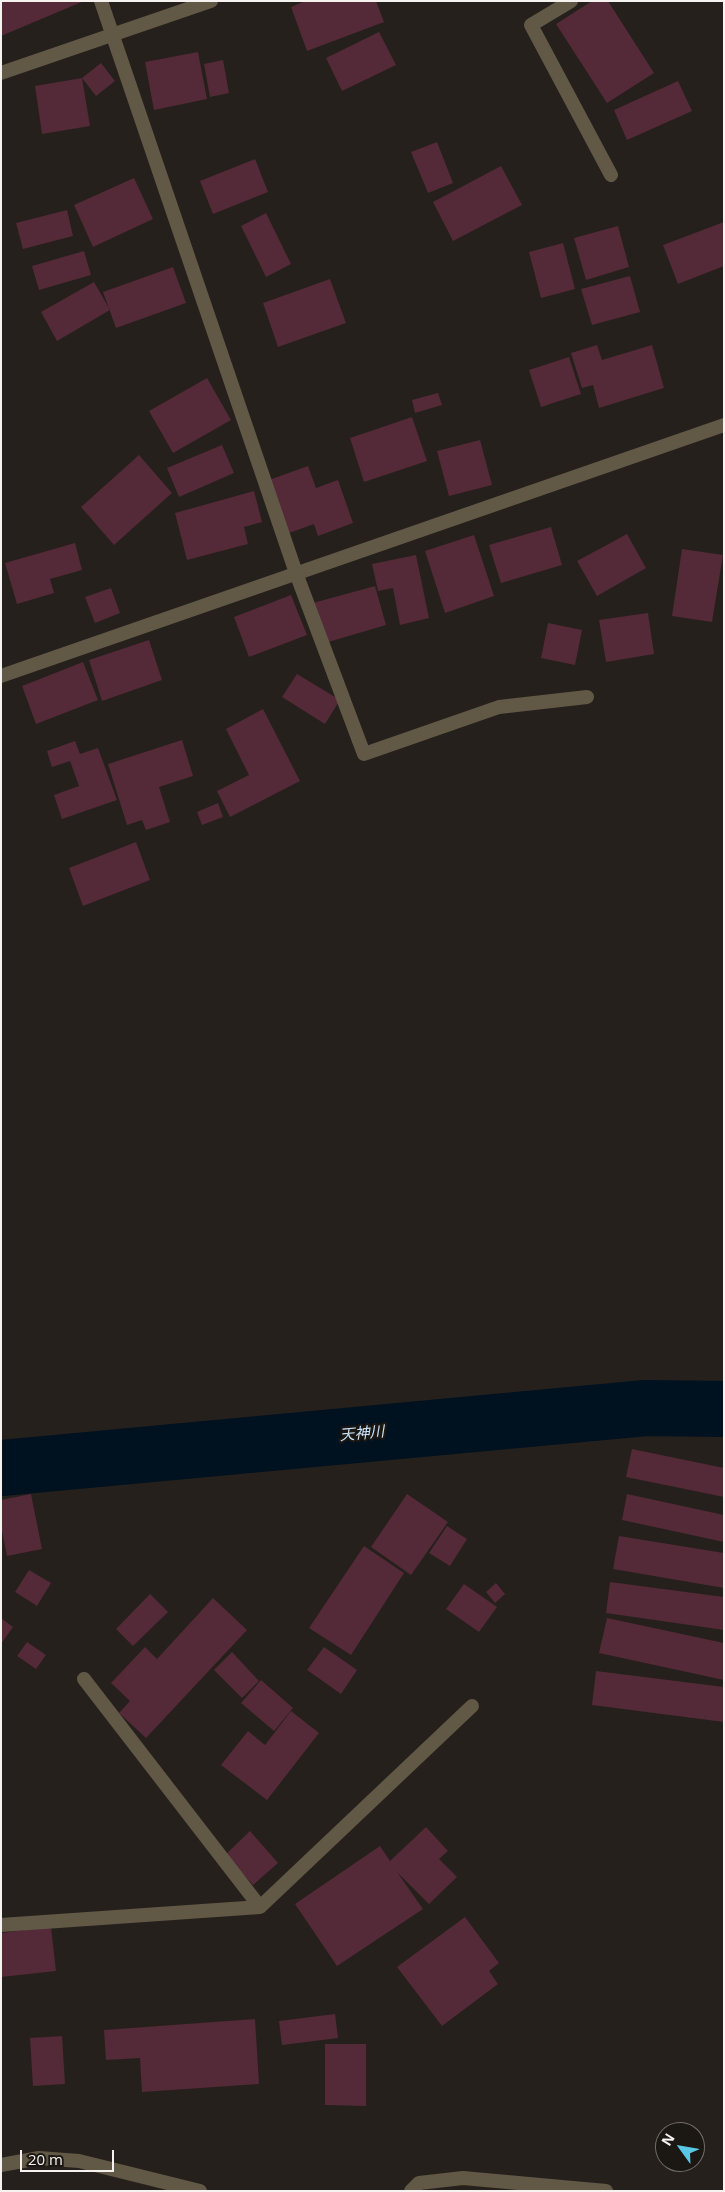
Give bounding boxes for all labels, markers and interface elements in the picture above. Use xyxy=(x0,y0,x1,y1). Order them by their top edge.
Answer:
water label: 天神川 xyxy=(339,1423,385,1445)
north arrow xyxy=(655,2122,705,2172)
text: N xyxy=(657,2129,679,2149)
scale bar xyxy=(22,2140,116,2172)
text: 20 m xyxy=(28,2149,63,2169)

